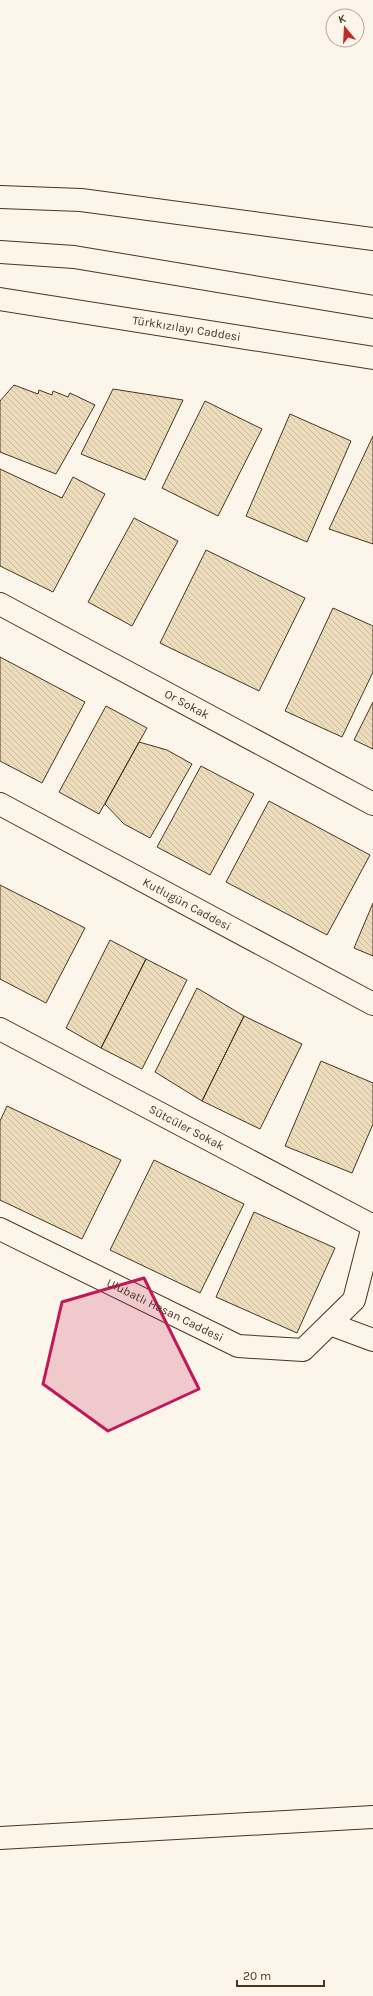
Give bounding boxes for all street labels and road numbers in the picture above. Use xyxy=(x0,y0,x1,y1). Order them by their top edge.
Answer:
street label: Türkkızılayı Caddesi xyxy=(132,313,242,344)
street label: Or Sokak xyxy=(162,686,212,722)
street label: Kutlugün Caddesi xyxy=(140,875,233,934)
street label: Sütcüler Sokak xyxy=(146,1102,227,1153)
street label: Ulubatlı Hasan Caddesi xyxy=(104,1276,226,1345)

